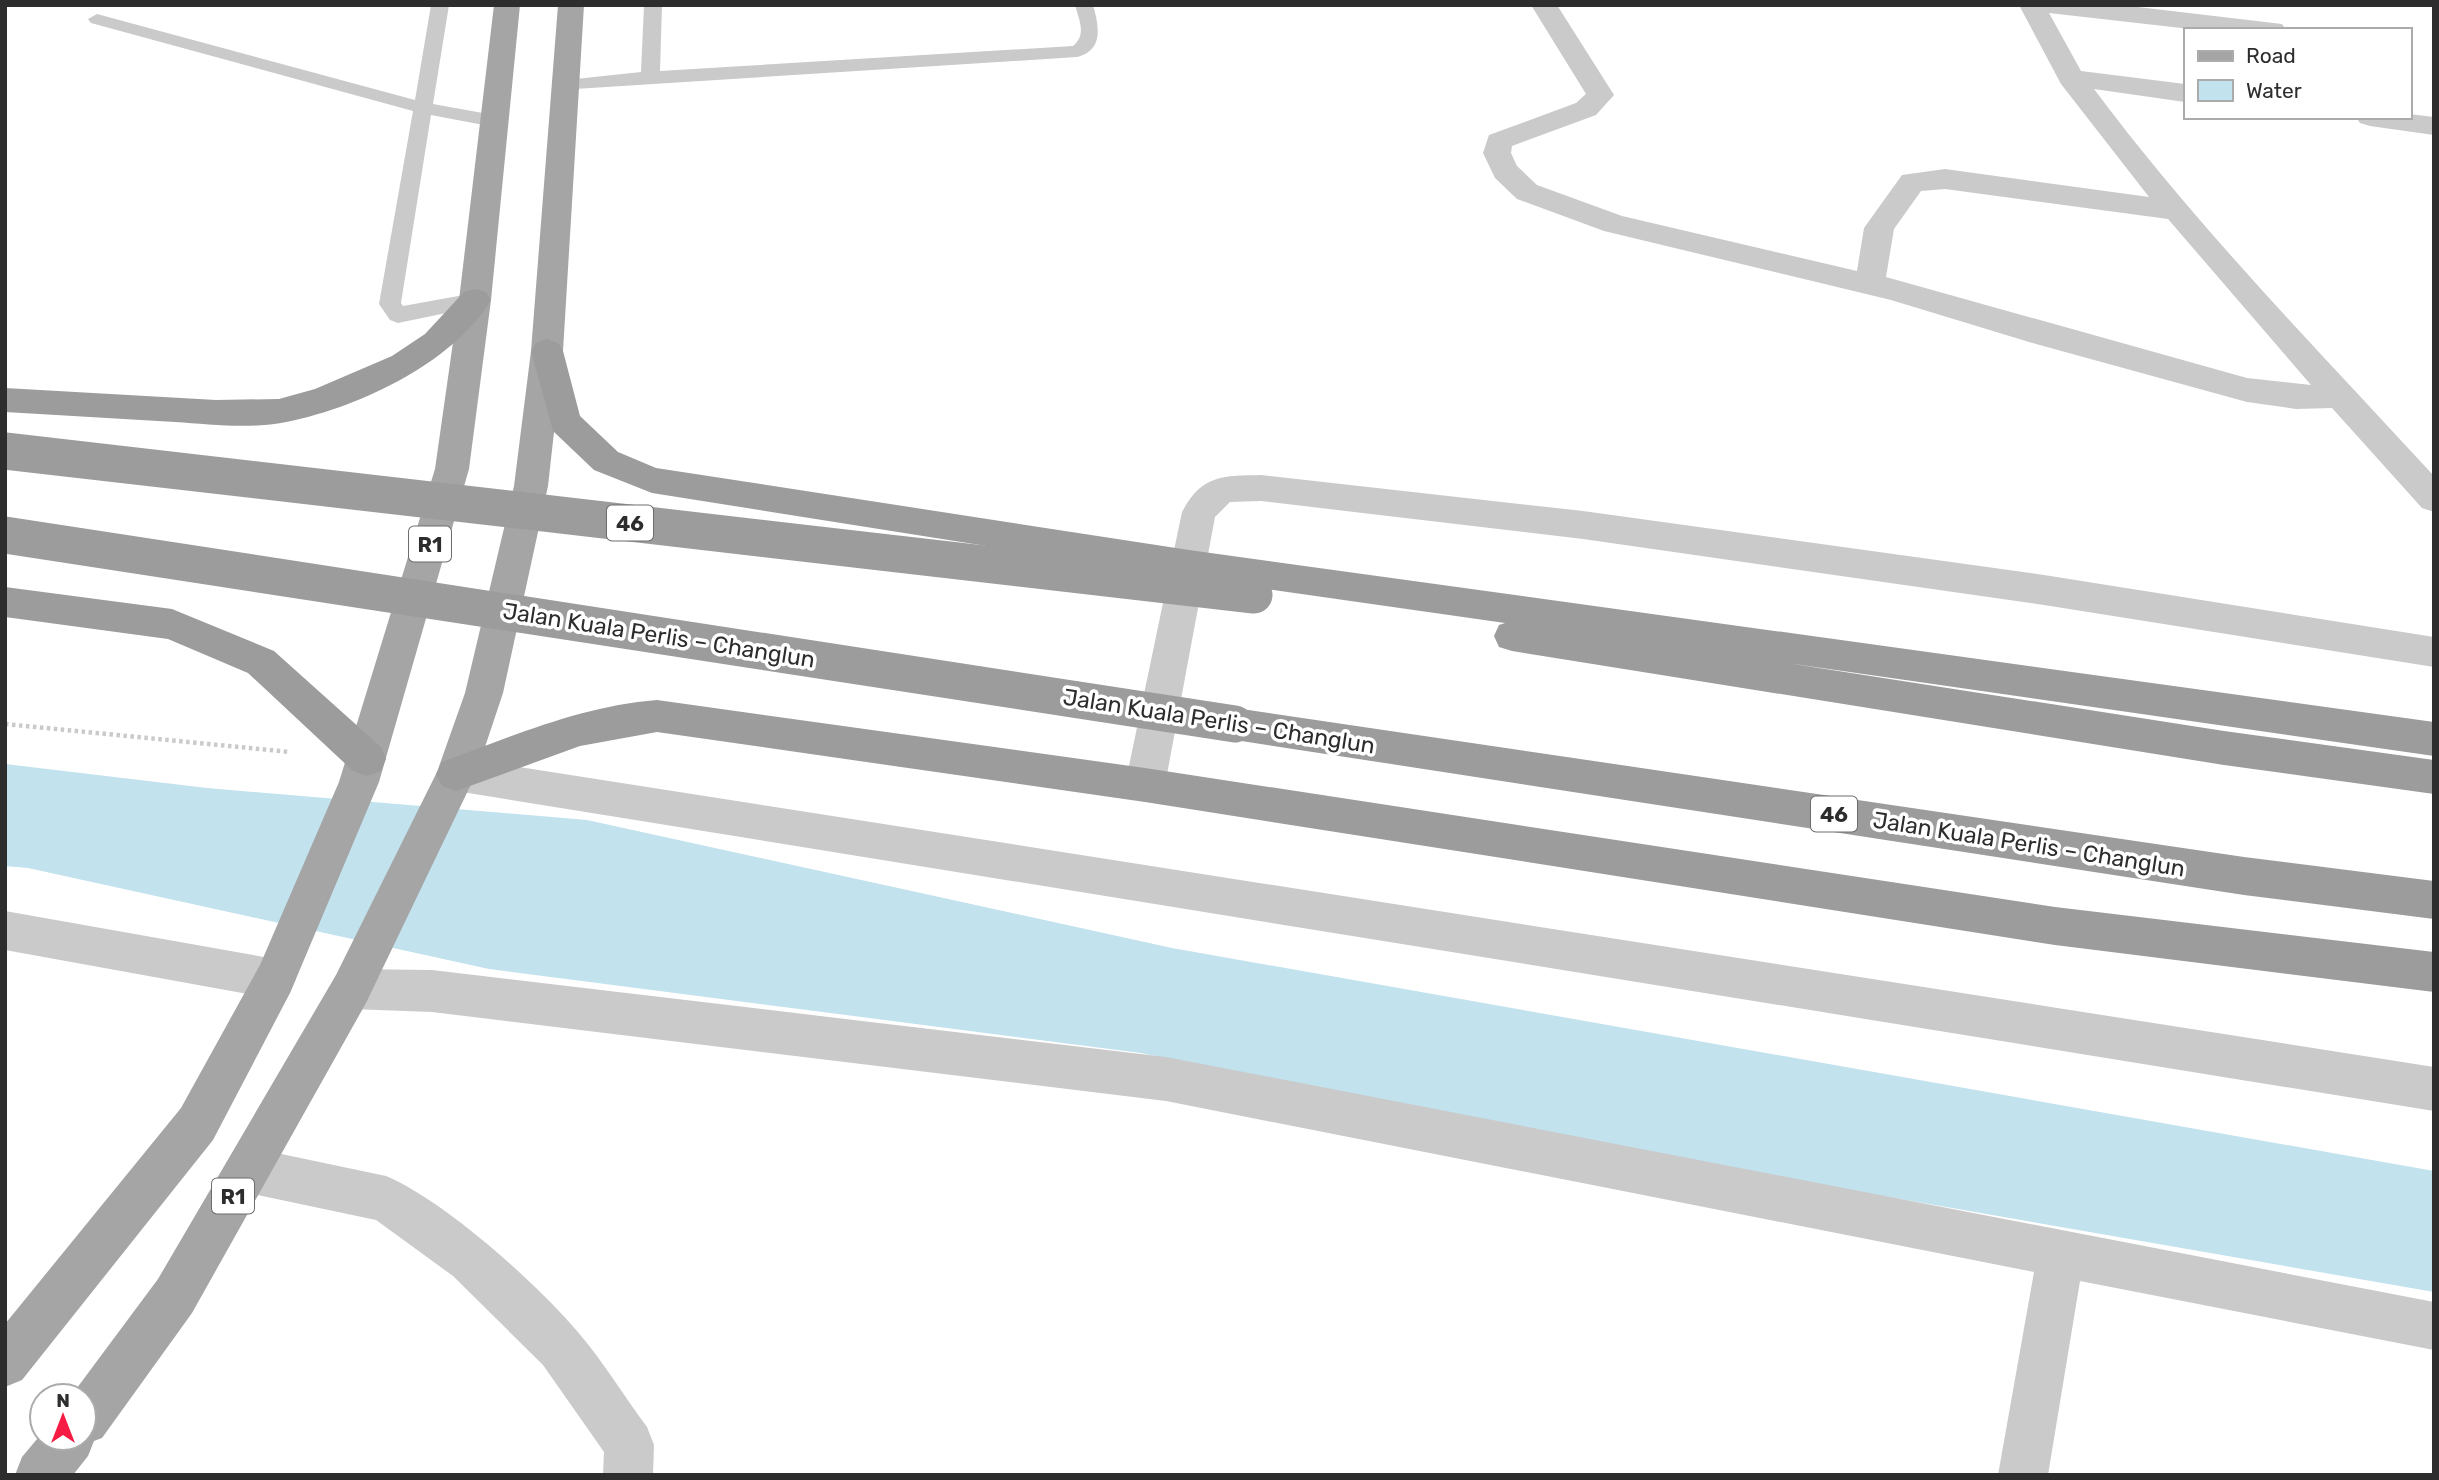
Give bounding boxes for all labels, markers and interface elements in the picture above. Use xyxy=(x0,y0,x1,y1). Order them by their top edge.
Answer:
legend xyxy=(2184,28,2411,119)
text: Road xyxy=(2246,43,2296,68)
text: Water xyxy=(2246,78,2302,103)
road number: 46 xyxy=(607,505,653,540)
road number: R1 xyxy=(409,526,451,562)
street label: Jalan Kuala Perlis – Changlun xyxy=(501,596,817,674)
street label: Jalan Kuala Perlis – Changlun xyxy=(1061,682,1377,760)
road number: 46 xyxy=(1811,796,1857,832)
street label: Jalan Kuala Perlis – Changlun xyxy=(1871,805,2187,883)
road number: R1 xyxy=(212,1178,254,1214)
north arrow xyxy=(28,1382,98,1452)
text: N xyxy=(56,1389,70,1412)

